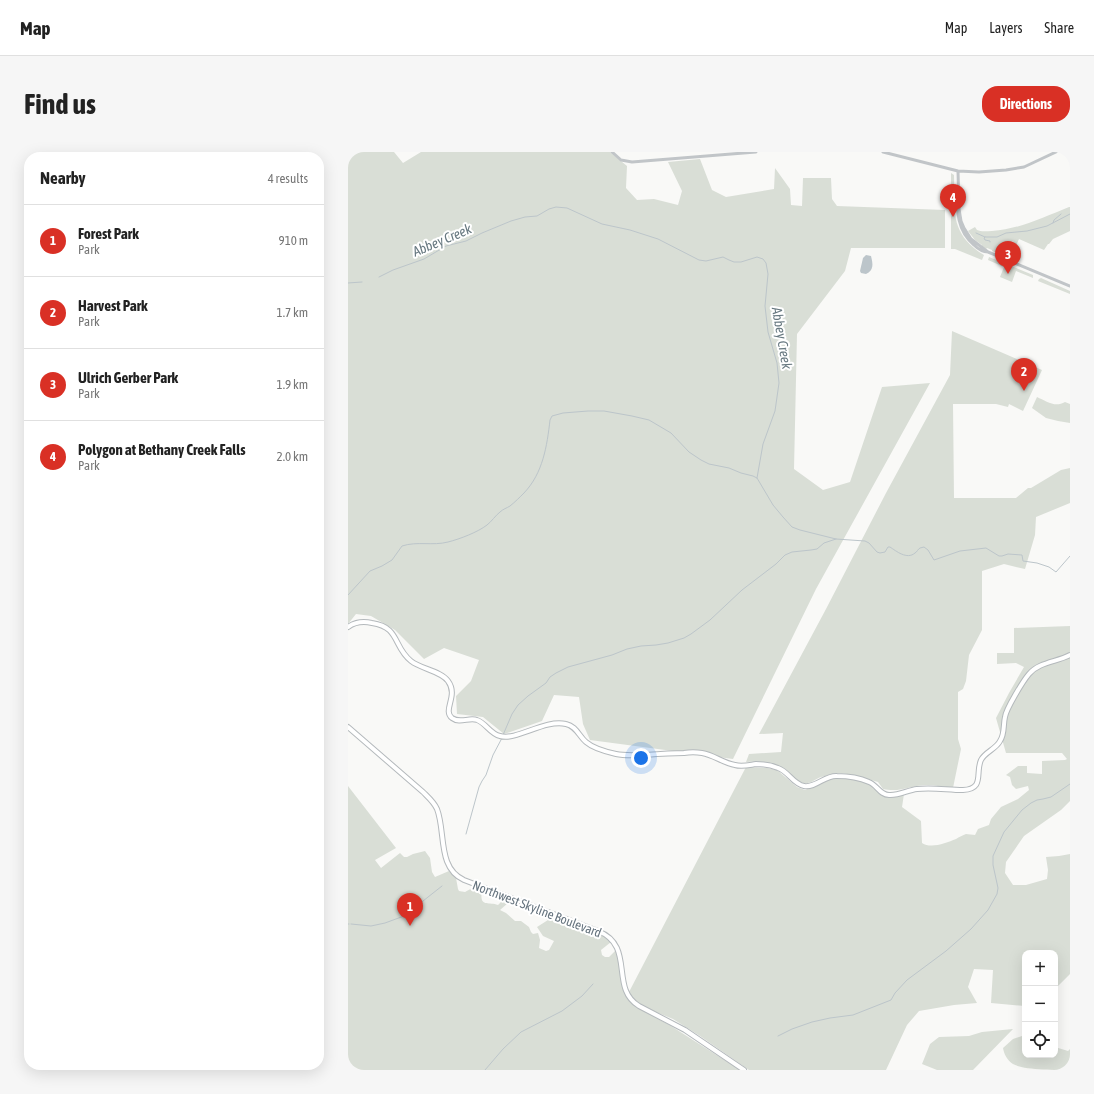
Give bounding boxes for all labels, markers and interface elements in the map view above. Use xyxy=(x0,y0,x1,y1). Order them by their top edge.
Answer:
text: Map xyxy=(20,17,51,39)
text: Map xyxy=(945,20,967,36)
text: Layers xyxy=(989,20,1022,36)
text: Share xyxy=(1044,20,1074,36)
button: Directions xyxy=(982,86,1070,122)
text: Find us xyxy=(24,88,96,120)
text: Nearby xyxy=(40,168,86,188)
text: 4 results xyxy=(268,171,308,186)
pin: 4 xyxy=(940,184,966,217)
water label: Abbey Creek xyxy=(409,220,475,260)
text: Forest Park xyxy=(78,225,139,242)
text: 1 xyxy=(50,233,56,248)
text: 910 m xyxy=(279,233,308,248)
pin: 3 xyxy=(995,241,1021,274)
text: Park xyxy=(78,242,100,257)
text: Harvest Park xyxy=(78,297,148,314)
text: 2 xyxy=(50,305,56,320)
text: 1.7 km xyxy=(277,305,308,320)
water label: Abbey Creek xyxy=(769,305,795,371)
text: Park xyxy=(78,314,100,329)
pin: 2 xyxy=(1011,358,1037,391)
text: Ulrich Gerber Park xyxy=(78,369,178,386)
text: 3 xyxy=(50,377,56,392)
text: 1.9 km xyxy=(277,377,308,392)
text: Park xyxy=(78,386,100,401)
text: Polygon at Bethany Creek Falls xyxy=(78,441,245,458)
text: 4 xyxy=(50,449,56,464)
text: 2.0 km xyxy=(277,449,308,464)
text: Park xyxy=(78,458,100,473)
your location xyxy=(631,748,651,768)
street label: Northwest Skyline Boulevard xyxy=(470,877,604,941)
pin: 1 xyxy=(397,893,423,926)
map controls xyxy=(1022,950,1058,1058)
button: + xyxy=(1022,950,1058,986)
button: − xyxy=(1022,986,1058,1022)
button: locate xyxy=(1022,1022,1058,1058)

